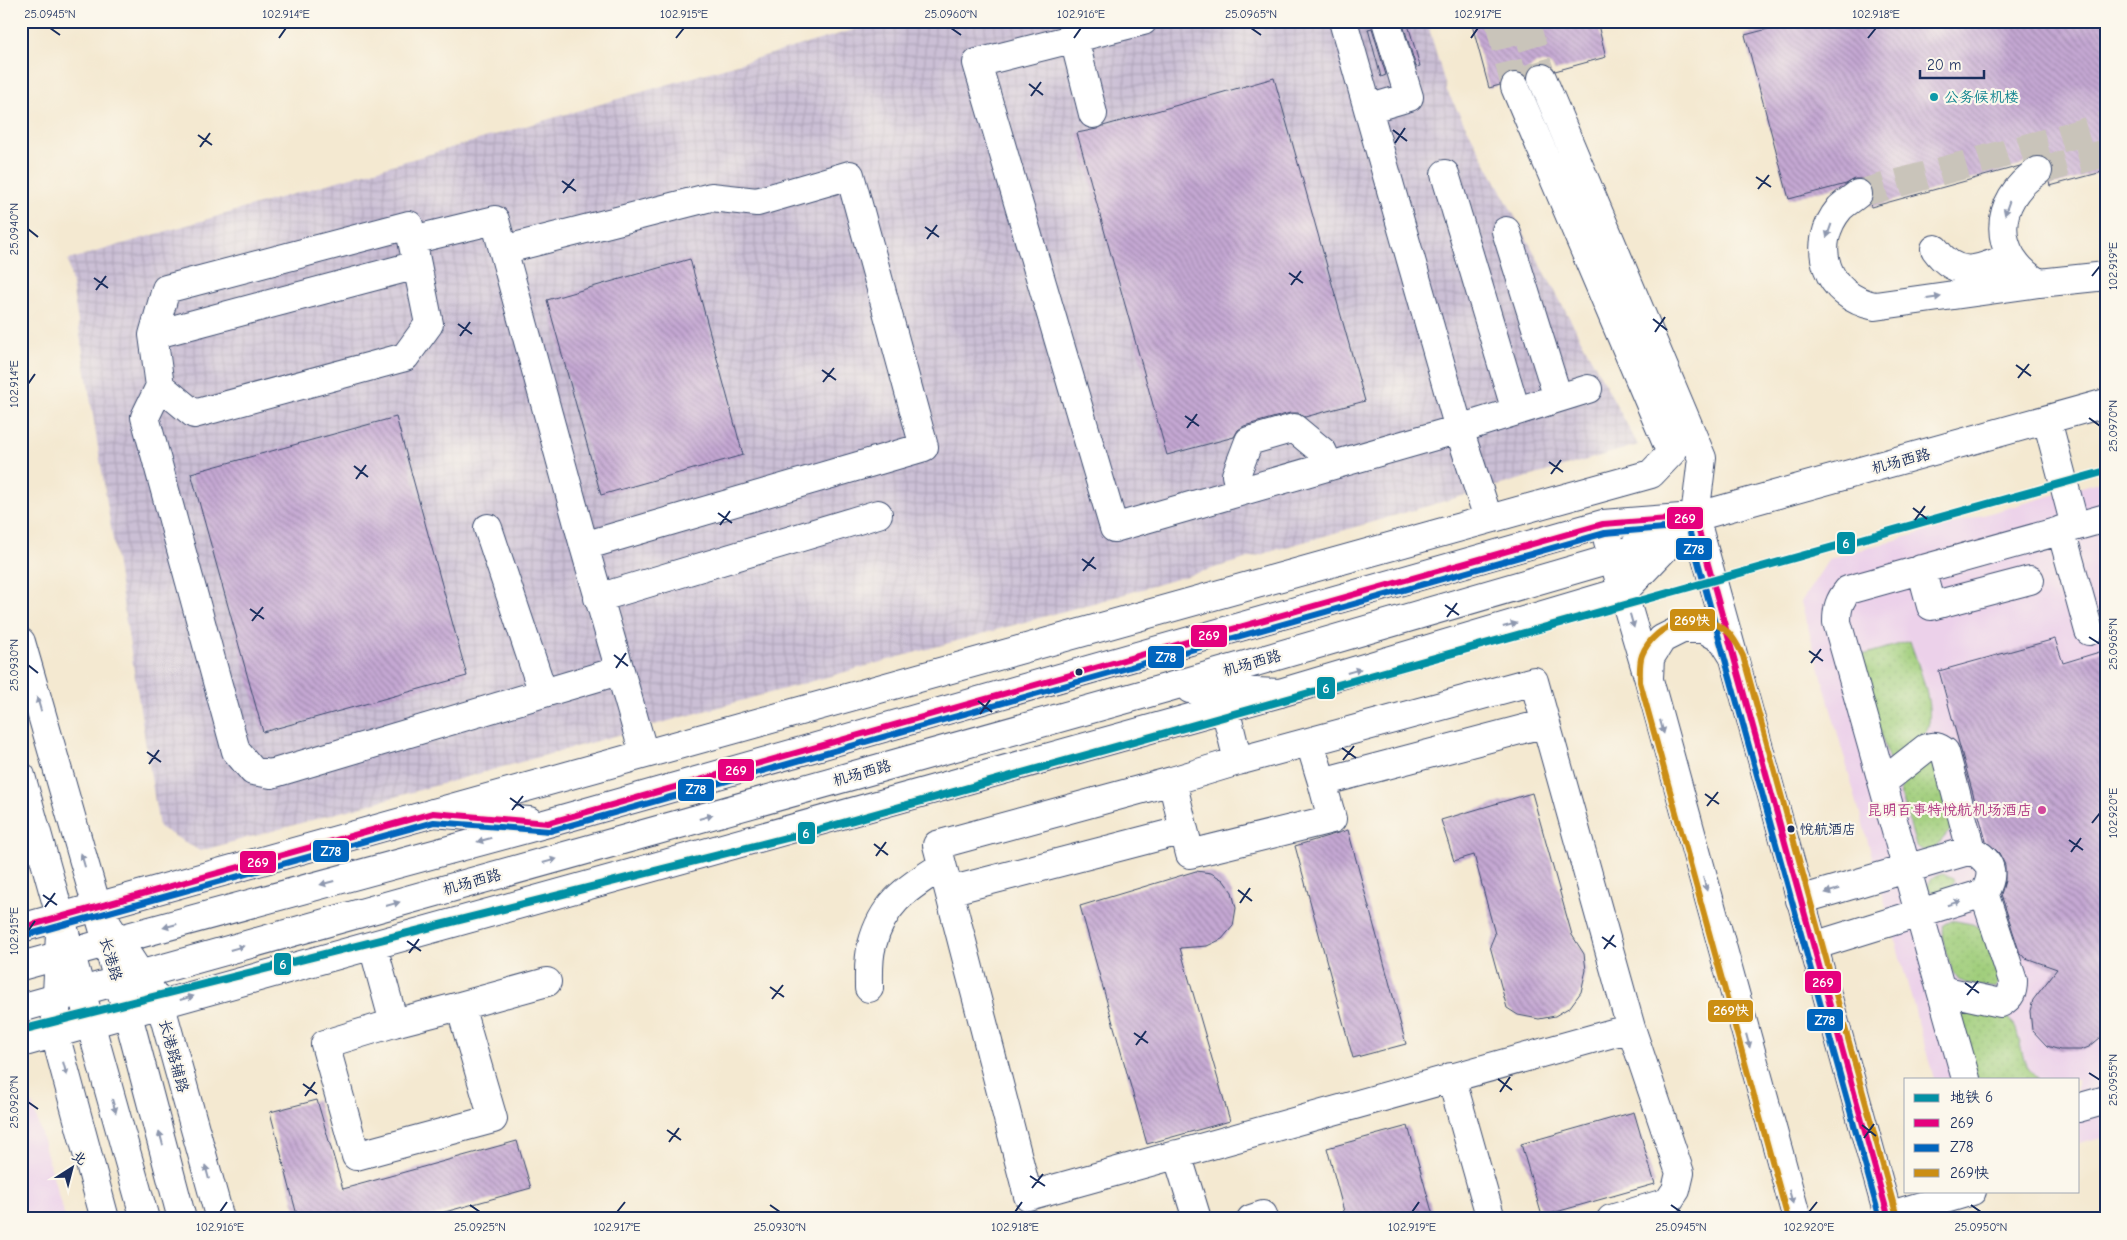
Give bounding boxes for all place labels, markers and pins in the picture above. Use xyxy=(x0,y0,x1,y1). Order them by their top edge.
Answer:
place label: 公务候机楼 xyxy=(1944,88,2019,106)
marker: 公务候机楼 xyxy=(1928,91,1940,103)
unlabelled marker xyxy=(1074,667,1084,677)
place label: 昆明百事特悦航机场酒店 xyxy=(1867,801,2032,819)
marker: 昆明百事特悦航机场酒店 xyxy=(2036,804,2048,816)
place label: 悦航酒店 xyxy=(1800,821,1856,838)
marker: 悦航酒店 xyxy=(1786,824,1796,834)

